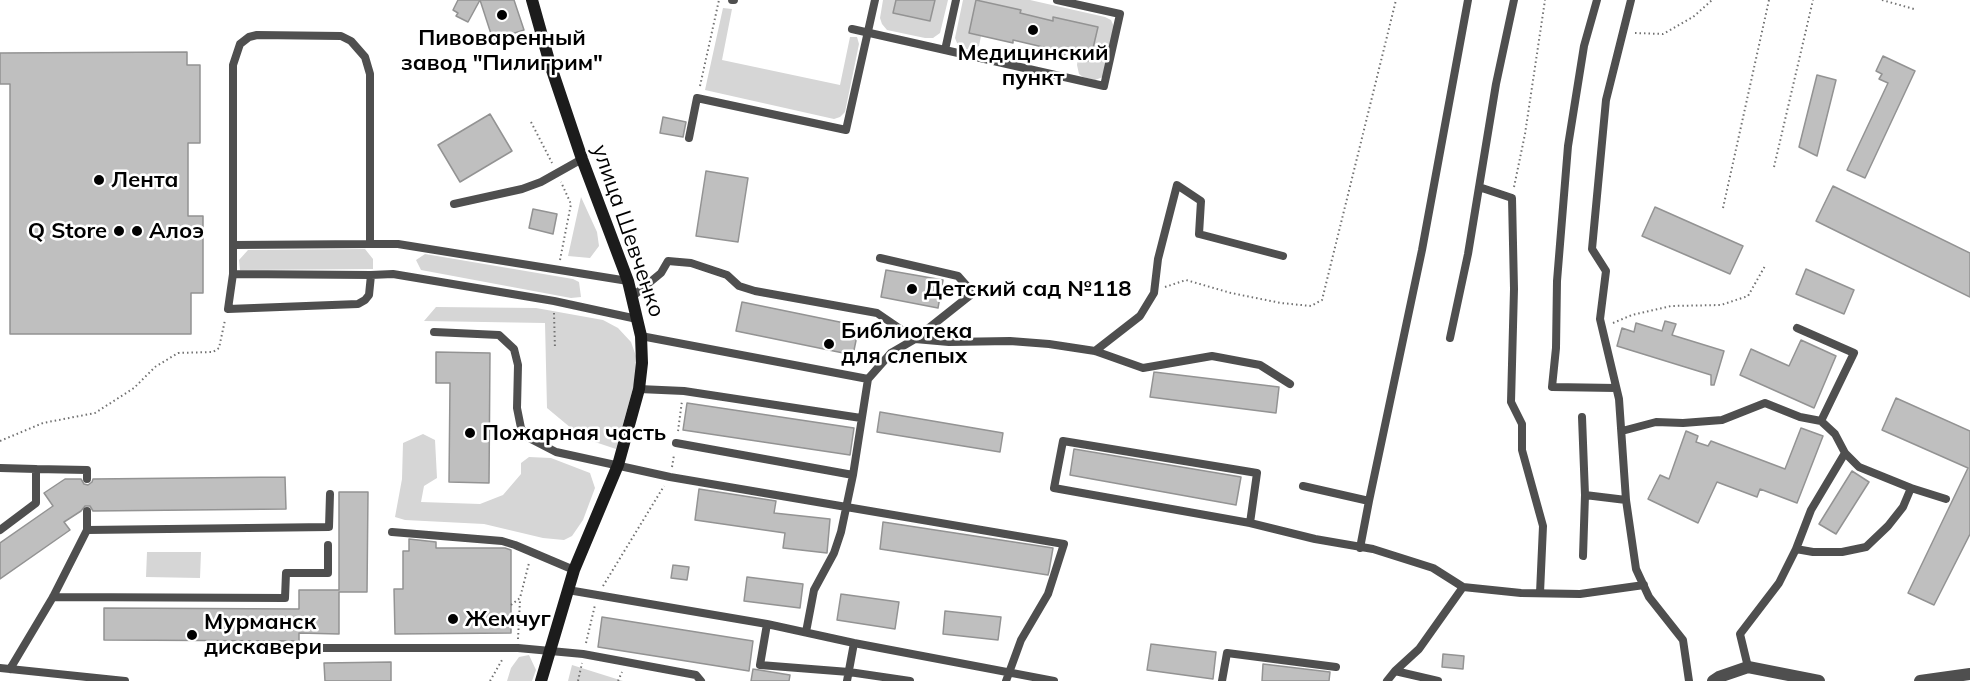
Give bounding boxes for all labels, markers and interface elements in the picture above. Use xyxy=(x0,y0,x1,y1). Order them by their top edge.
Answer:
marker: Пивоваренный завод "Пилигрим" xyxy=(495,8,509,22)
marker: Медицинский пункт xyxy=(1026,23,1040,37)
place label: Пивоваренный завод "Пилигрим" xyxy=(401,25,603,76)
place label: Медицинский пункт xyxy=(957,40,1109,92)
street label: улица Шевченко xyxy=(586,141,670,321)
place label: Лента xyxy=(111,167,179,193)
marker: Лента xyxy=(92,173,106,187)
place label: Q Store xyxy=(28,218,107,244)
place label: Алоэ xyxy=(149,218,204,244)
marker: Q Store xyxy=(112,224,126,238)
marker: Алоэ xyxy=(130,224,144,238)
place label: Детский сад №118 xyxy=(924,276,1131,302)
marker: Детский сад №118 xyxy=(905,282,919,296)
place label: Библиотека для слепых xyxy=(841,318,972,370)
marker: Библиотека для слепых xyxy=(822,337,836,351)
place label: Пожарная часть xyxy=(482,420,666,446)
marker: Пожарная часть xyxy=(463,426,477,440)
place label: Жемчуг xyxy=(465,606,551,632)
place label: Мурманск дискавери xyxy=(204,609,322,660)
marker: Жемчуг xyxy=(446,612,460,626)
marker: Мурманск дискавери xyxy=(185,628,199,642)

